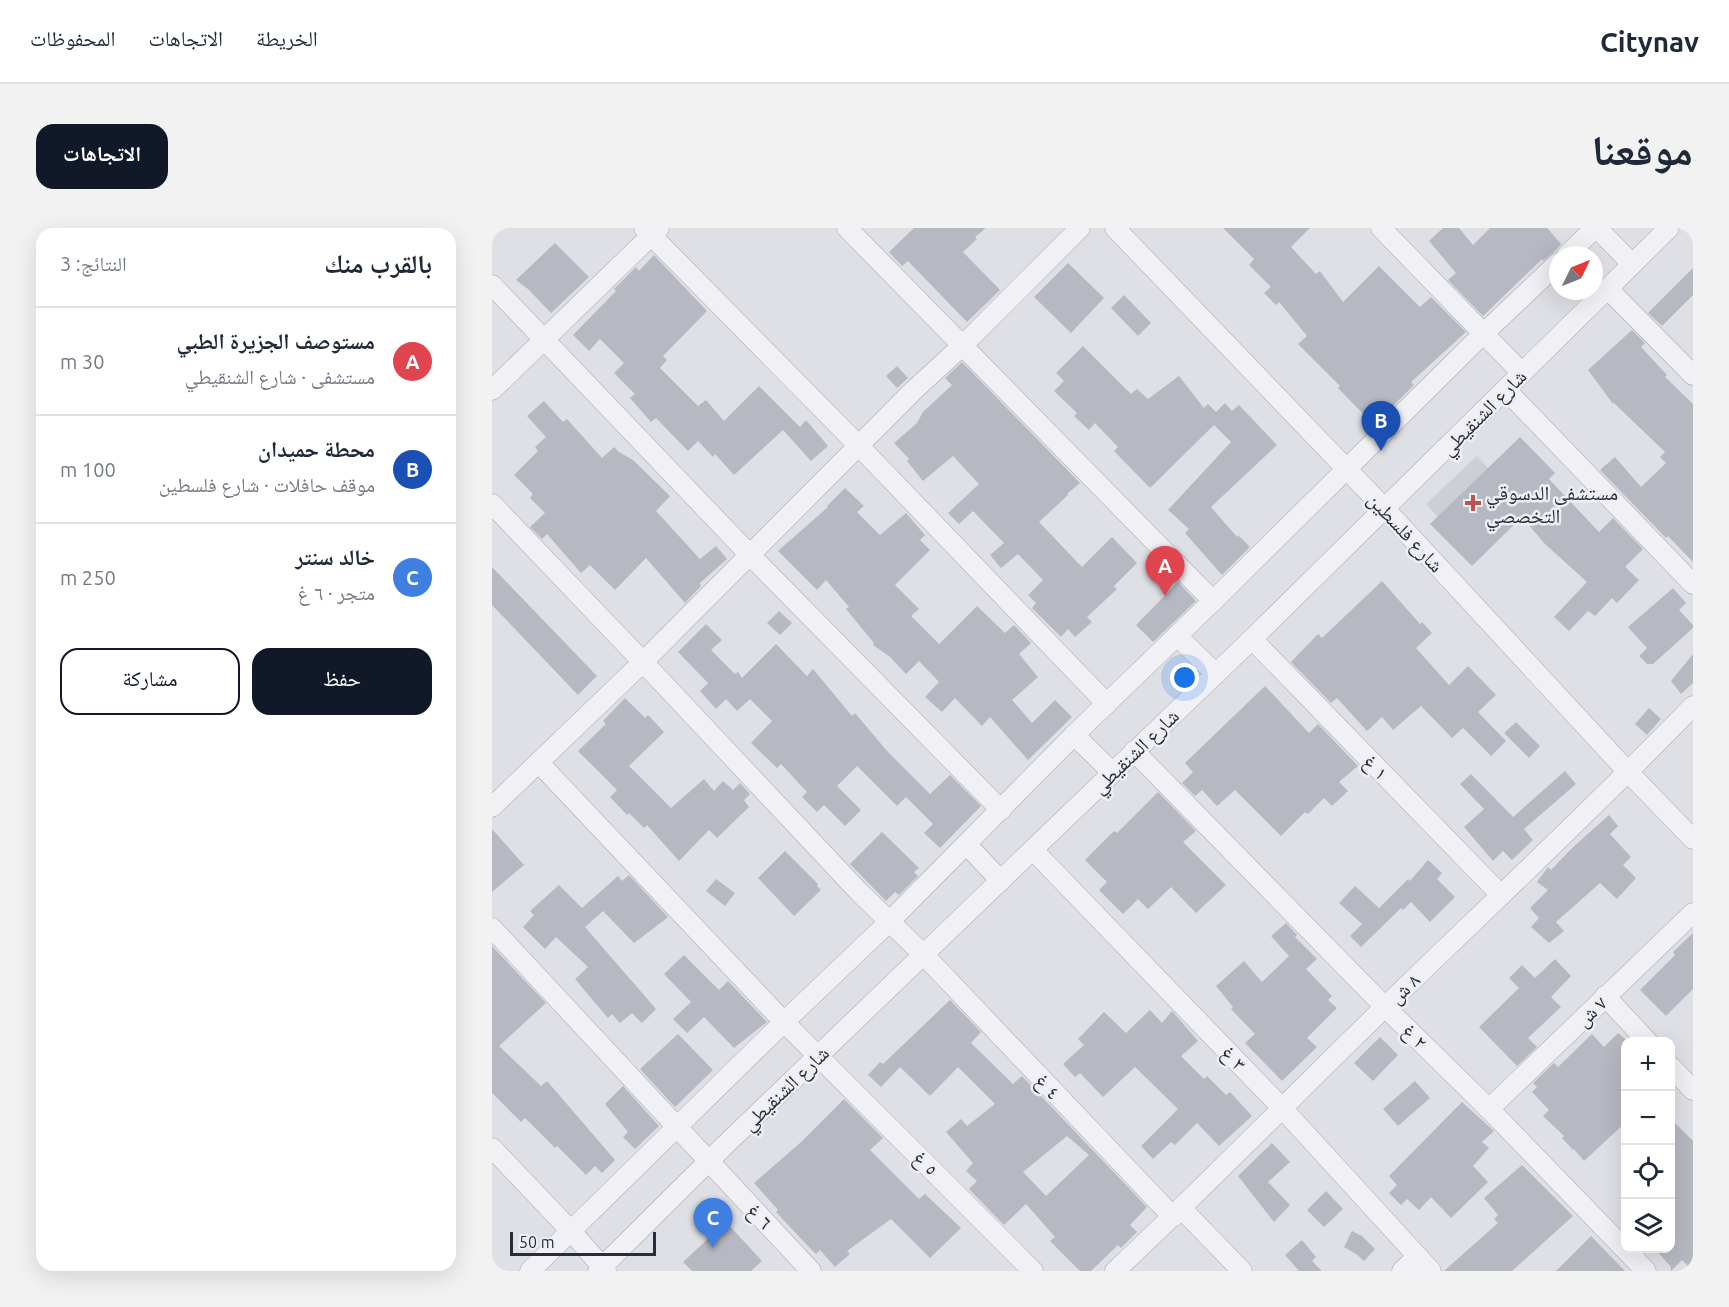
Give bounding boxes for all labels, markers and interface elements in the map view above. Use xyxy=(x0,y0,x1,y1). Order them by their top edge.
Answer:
text: المحفوظات xyxy=(30,26,115,50)
text: الاتجاهات xyxy=(148,26,223,50)
text: الخريطة xyxy=(256,26,318,50)
text: Citynav xyxy=(1600,26,1699,57)
button: الاتجاهات xyxy=(36,124,168,189)
text: موقعنا xyxy=(1592,126,1693,173)
north arrow xyxy=(1549,246,1603,300)
text: بالقرب منك xyxy=(324,249,432,278)
text: النتائج: 3 xyxy=(60,252,127,275)
text: مستوصف الجزيرة الطبي xyxy=(176,328,375,353)
text: 30 m xyxy=(60,350,104,373)
text: A xyxy=(405,350,420,373)
street label: شارع الشنقيطي xyxy=(1435,364,1534,463)
text: مستشفى · شارع الشنقيطي xyxy=(185,365,375,388)
pin: B xyxy=(1362,402,1400,451)
text: محطة حميدان xyxy=(258,436,375,461)
text: 100 m xyxy=(60,458,116,481)
text: B xyxy=(406,458,419,481)
text: موقف حافلات · شارع فلسطين xyxy=(159,473,375,496)
place label: مستشفى الدسوقي التخصصي xyxy=(1486,481,1618,532)
street label: شارع فلسطين xyxy=(1362,487,1449,578)
marker: مستشفى الدسوقي التخصصي xyxy=(1464,494,1482,512)
text: خالد سنتر xyxy=(295,544,375,569)
pin: A xyxy=(1146,546,1184,596)
text: 250 m xyxy=(60,566,116,589)
text: C xyxy=(406,566,419,589)
text: متجر · ٦ غ xyxy=(298,581,375,604)
button: مشاركة xyxy=(60,648,240,715)
button: حفظ xyxy=(252,648,432,715)
your location xyxy=(1170,663,1199,692)
street label: شارع الشنقيطي xyxy=(1087,704,1187,802)
street label: ١ غ xyxy=(1357,750,1393,786)
street label: ٨ ش xyxy=(1384,968,1425,1009)
street label: ٧ ش xyxy=(1571,991,1612,1032)
street label: ٢ غ xyxy=(1396,1019,1432,1055)
map controls xyxy=(1621,1037,1675,1253)
button: + xyxy=(1621,1037,1675,1091)
street label: شارع الشنقيطي xyxy=(737,1041,837,1139)
street label: ٣ غ xyxy=(1215,1041,1251,1077)
street label: ٤ غ xyxy=(1029,1069,1065,1105)
button: − xyxy=(1621,1091,1675,1145)
button: locate xyxy=(1621,1145,1675,1199)
street label: ٥ غ xyxy=(907,1146,943,1182)
pin: C xyxy=(694,1198,732,1248)
street label: ٦ غ xyxy=(741,1199,777,1235)
button: layers xyxy=(1621,1199,1675,1253)
scale bar xyxy=(510,1229,656,1256)
text: 50 m xyxy=(519,1233,555,1251)

